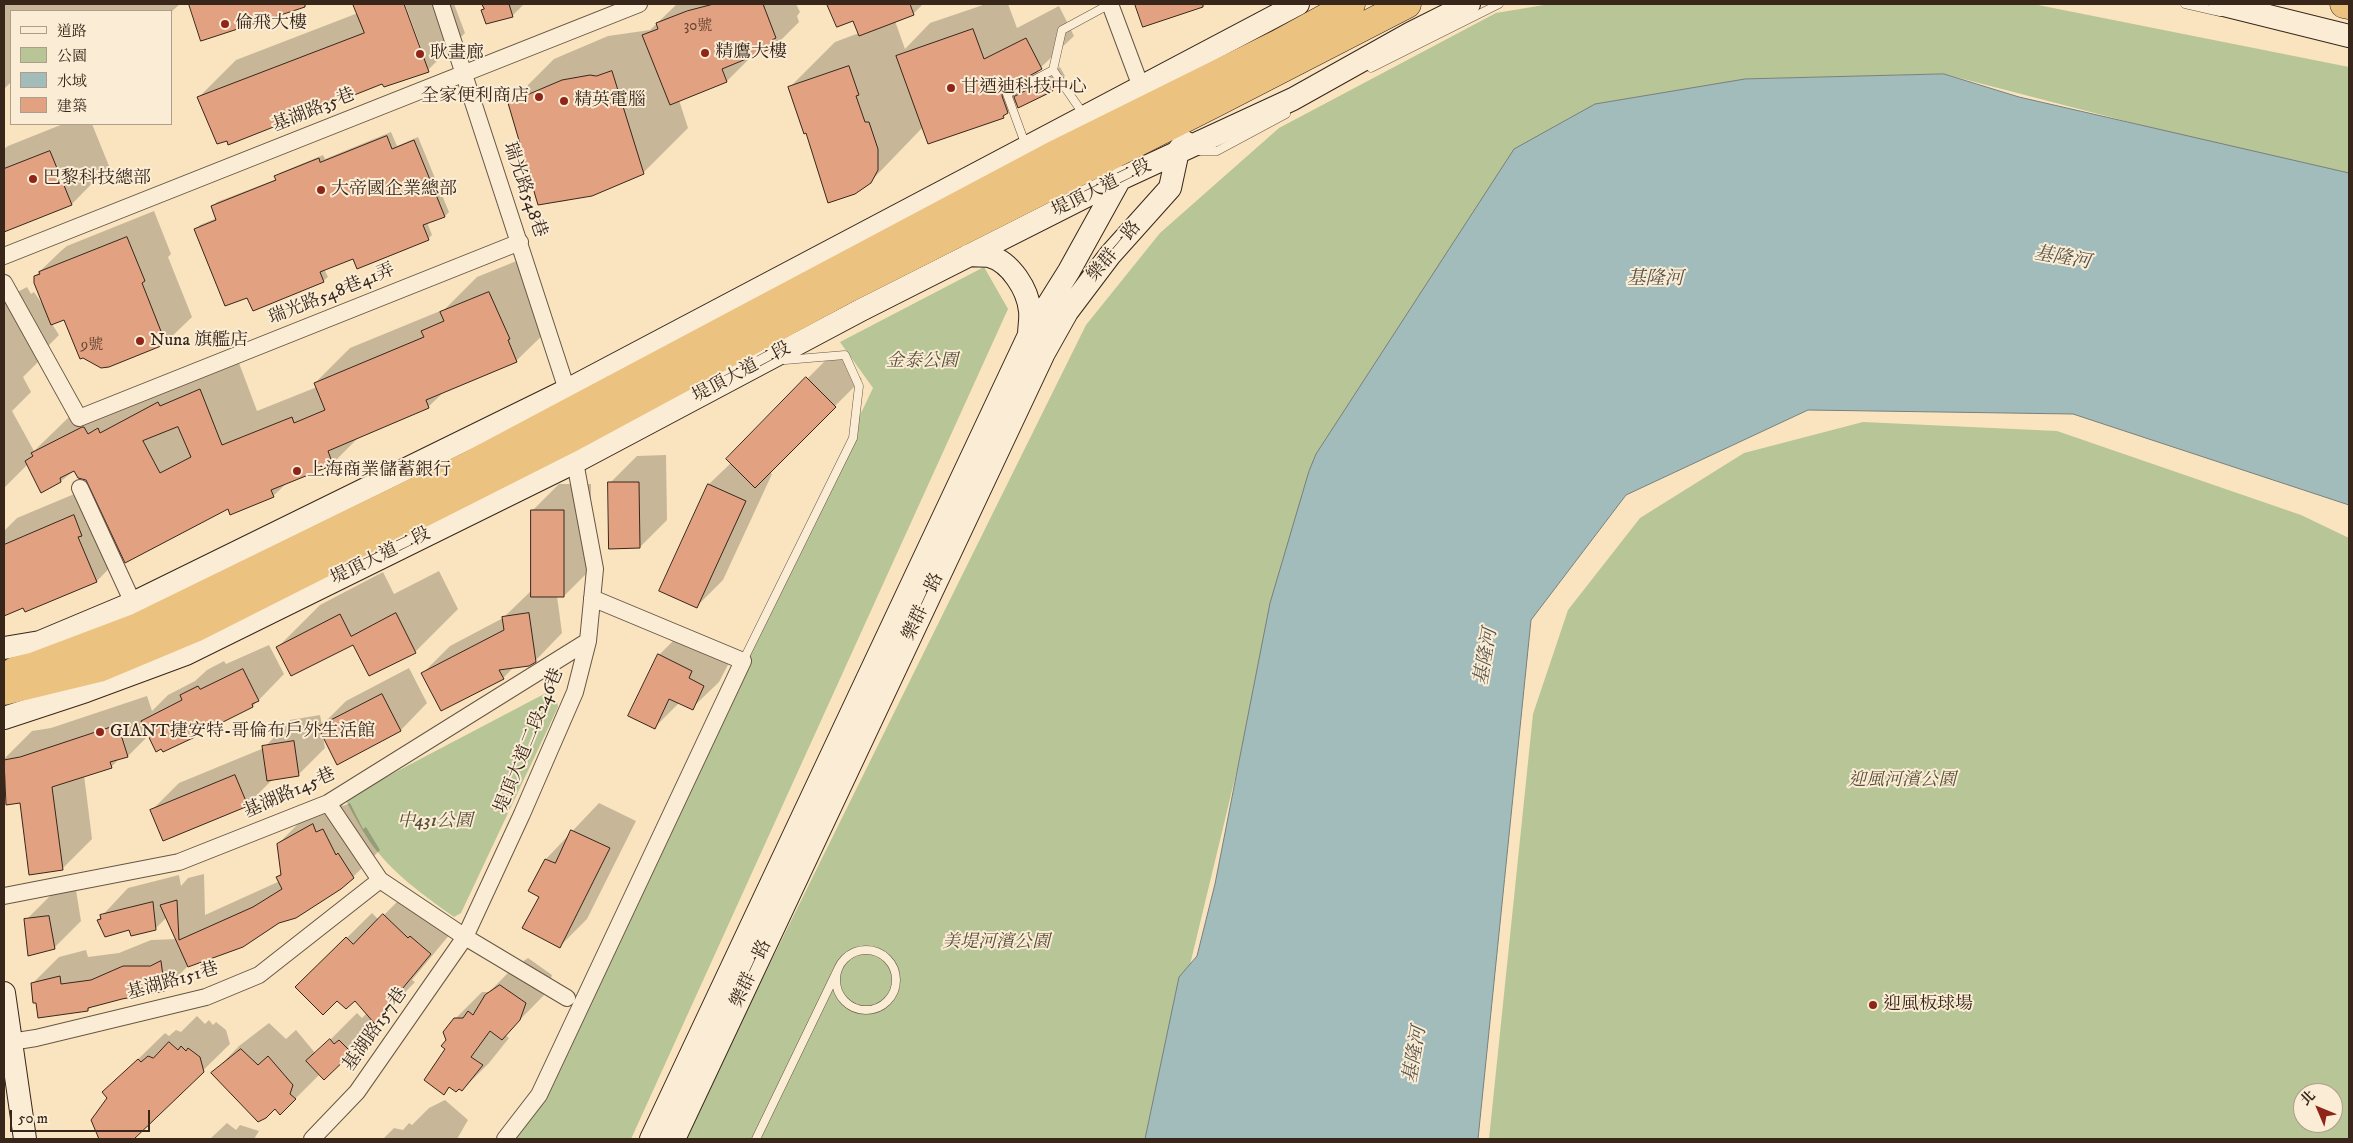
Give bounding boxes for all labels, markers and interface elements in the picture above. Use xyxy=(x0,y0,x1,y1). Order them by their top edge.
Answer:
legend xyxy=(10,10,172,125)
place label: 倫飛大樓 xyxy=(235,13,307,35)
marker: 倫飛大樓 xyxy=(219,18,231,30)
house number: 30號 xyxy=(684,18,712,36)
text: 道路 xyxy=(57,22,87,41)
place label: 精鷹大樓 xyxy=(715,42,787,64)
place label: 耿畫廊 xyxy=(430,43,484,65)
text: 公園 xyxy=(57,47,87,66)
marker: 精鷹大樓 xyxy=(699,47,711,59)
marker: 耿畫廊 xyxy=(414,48,426,60)
text: 水域 xyxy=(57,72,87,91)
place label: 甘迺迪科技中心 xyxy=(961,77,1087,99)
marker: 甘迺迪科技中心 xyxy=(945,82,957,94)
street label: 基湖路35巷 xyxy=(269,85,359,137)
place label: 全家便利商店 xyxy=(421,86,529,108)
place label: 精英電腦 xyxy=(574,90,646,112)
marker: 全家便利商店 xyxy=(533,91,545,103)
marker: 精英電腦 xyxy=(558,95,570,107)
text: 建築 xyxy=(57,97,87,116)
street label: 瑞光路548巷 xyxy=(498,140,550,240)
street label: 堤頂大道二段 xyxy=(1049,156,1155,222)
place label: 巴黎科技總部 xyxy=(43,168,151,190)
marker: 巴黎科技總部 xyxy=(27,173,39,185)
place label: 大帝國企業總部 xyxy=(331,179,457,201)
marker: 大帝國企業總部 xyxy=(315,184,327,196)
street label: 樂群一路 xyxy=(1084,217,1146,287)
water label: 基隆河 xyxy=(2032,243,2092,275)
street label: 瑞光路548巷41弄 xyxy=(266,260,398,330)
water label: 基隆河 xyxy=(1627,269,1683,291)
place label: Nuna 旗艦店 xyxy=(150,330,248,352)
marker: Nuna 旗艦店 xyxy=(134,335,146,347)
house number: 9號 xyxy=(81,337,103,355)
street label: 堤頂大道二段 xyxy=(689,338,795,408)
park label: 金泰公園 xyxy=(886,351,958,373)
place label: 上海商業儲蓄銀行 xyxy=(307,460,451,482)
marker: 上海商業儲蓄銀行 xyxy=(291,465,303,477)
street label: 堤頂大道二段 xyxy=(328,524,434,590)
street label: 樂群一路 xyxy=(899,570,949,644)
water label: 基隆河 xyxy=(1471,627,1503,687)
street label: 堤頂大道二段246巷 xyxy=(491,665,569,817)
place label: GIANT捷安特-哥倫布戶外生活館 xyxy=(110,721,375,743)
marker: GIANT捷安特-哥倫布戶外生活館 xyxy=(94,726,106,738)
street label: 基湖路145巷 xyxy=(241,764,339,824)
park label: 迎風河濱公園 xyxy=(1848,770,1956,792)
park label: 中431公園 xyxy=(397,811,473,833)
park label: 美堤河濱公園 xyxy=(942,932,1050,954)
street label: 樂群一路 xyxy=(727,937,777,1011)
street label: 基湖路151巷 xyxy=(125,959,221,1005)
street label: 基湖路157巷 xyxy=(339,984,413,1076)
place label: 迎風板球場 xyxy=(1883,994,1973,1016)
marker: 迎風板球場 xyxy=(1867,999,1879,1011)
water label: 基隆河 xyxy=(1400,1025,1432,1085)
north arrow xyxy=(2293,1083,2343,1133)
text: 北 xyxy=(2297,1087,2319,1109)
scale bar xyxy=(12,1100,152,1132)
text: 50 m xyxy=(18,1109,48,1128)

